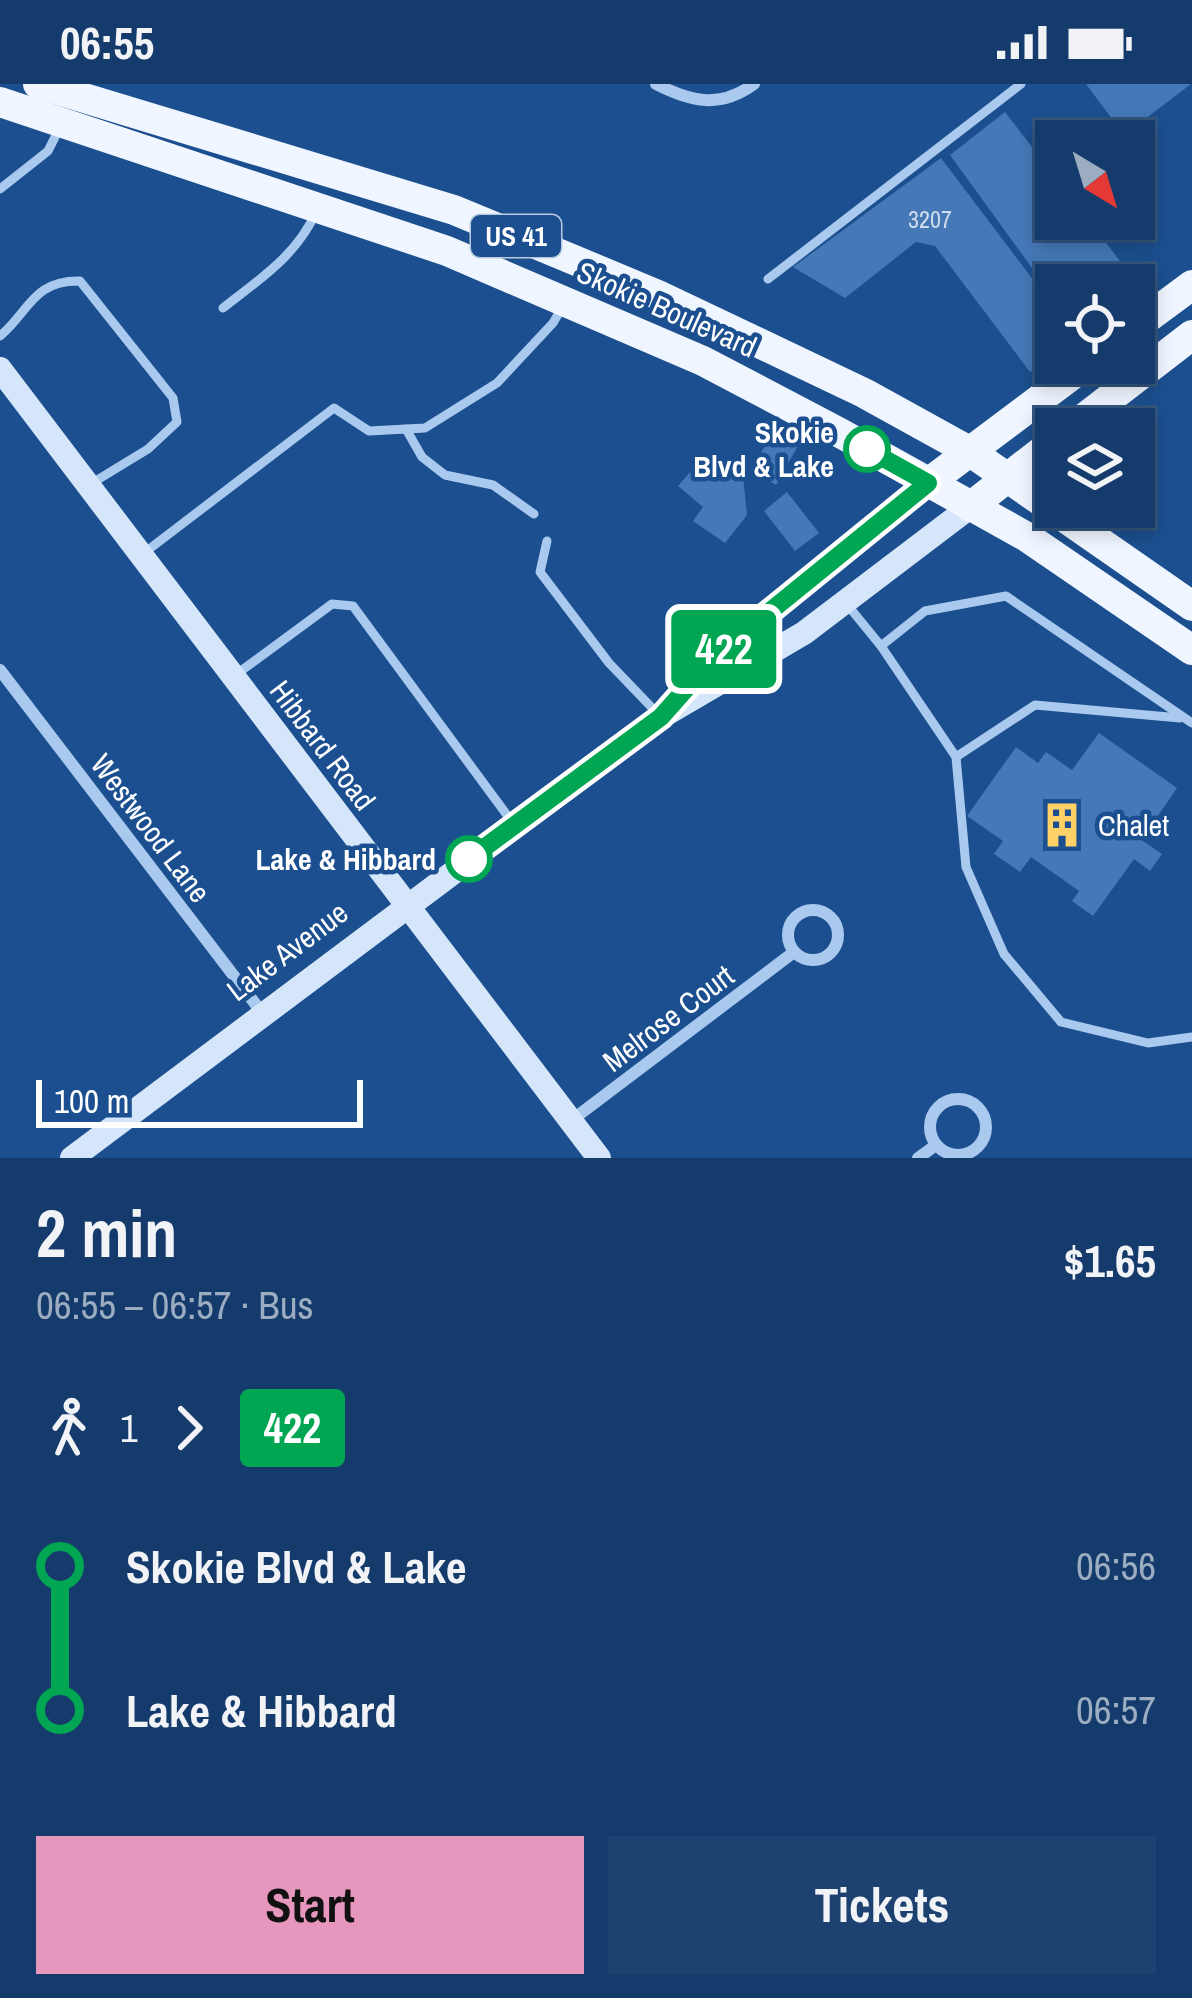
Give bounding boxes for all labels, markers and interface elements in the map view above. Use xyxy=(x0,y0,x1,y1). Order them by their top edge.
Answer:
text: 06:55 xyxy=(60,12,154,73)
north arrow xyxy=(1035,120,1155,240)
map controls xyxy=(1035,120,1155,528)
house number: 3207 xyxy=(908,203,952,235)
road number: US 41 xyxy=(471,215,561,257)
street label: Skokie Boulevard xyxy=(571,252,763,366)
button: locate xyxy=(1035,264,1155,384)
button: layers xyxy=(1035,408,1155,528)
place label: Skokie Blvd & Lake xyxy=(693,412,834,486)
marker: Skokie Blvd & Lake xyxy=(845,427,889,471)
line badge: 422 xyxy=(655,610,793,688)
text: 422 xyxy=(695,621,753,677)
street label: Hibbard Road xyxy=(261,672,385,818)
street label: Westwood Lane xyxy=(82,746,220,910)
building icon: Chalet xyxy=(1037,800,1087,850)
place label: Chalet xyxy=(1098,805,1169,845)
marker: Lake & Hibbard xyxy=(447,837,491,881)
place label: Lake & Hibbard xyxy=(256,839,436,879)
street label: Lake Avenue xyxy=(218,892,356,1010)
street label: Melrose Court xyxy=(594,955,742,1080)
scale bar xyxy=(36,1074,363,1127)
text: 100 m xyxy=(54,1079,129,1123)
text: 2 min xyxy=(36,1189,177,1278)
text: $1.65 xyxy=(1064,1230,1156,1291)
text: 06:55 – 06:57 · Bus xyxy=(36,1279,313,1331)
icon: walk xyxy=(36,1395,102,1461)
icon: forward xyxy=(156,1395,222,1461)
text: 422 xyxy=(264,1400,321,1456)
text: 1 xyxy=(120,1402,138,1454)
text: Skokie Blvd & Lake xyxy=(126,1536,466,1597)
text: 06:56 xyxy=(1076,1540,1156,1592)
text: Lake & Hibbard xyxy=(126,1680,397,1741)
text: 06:57 xyxy=(1076,1684,1156,1736)
button: Start xyxy=(36,1836,584,1974)
button: Tickets xyxy=(608,1836,1156,1974)

